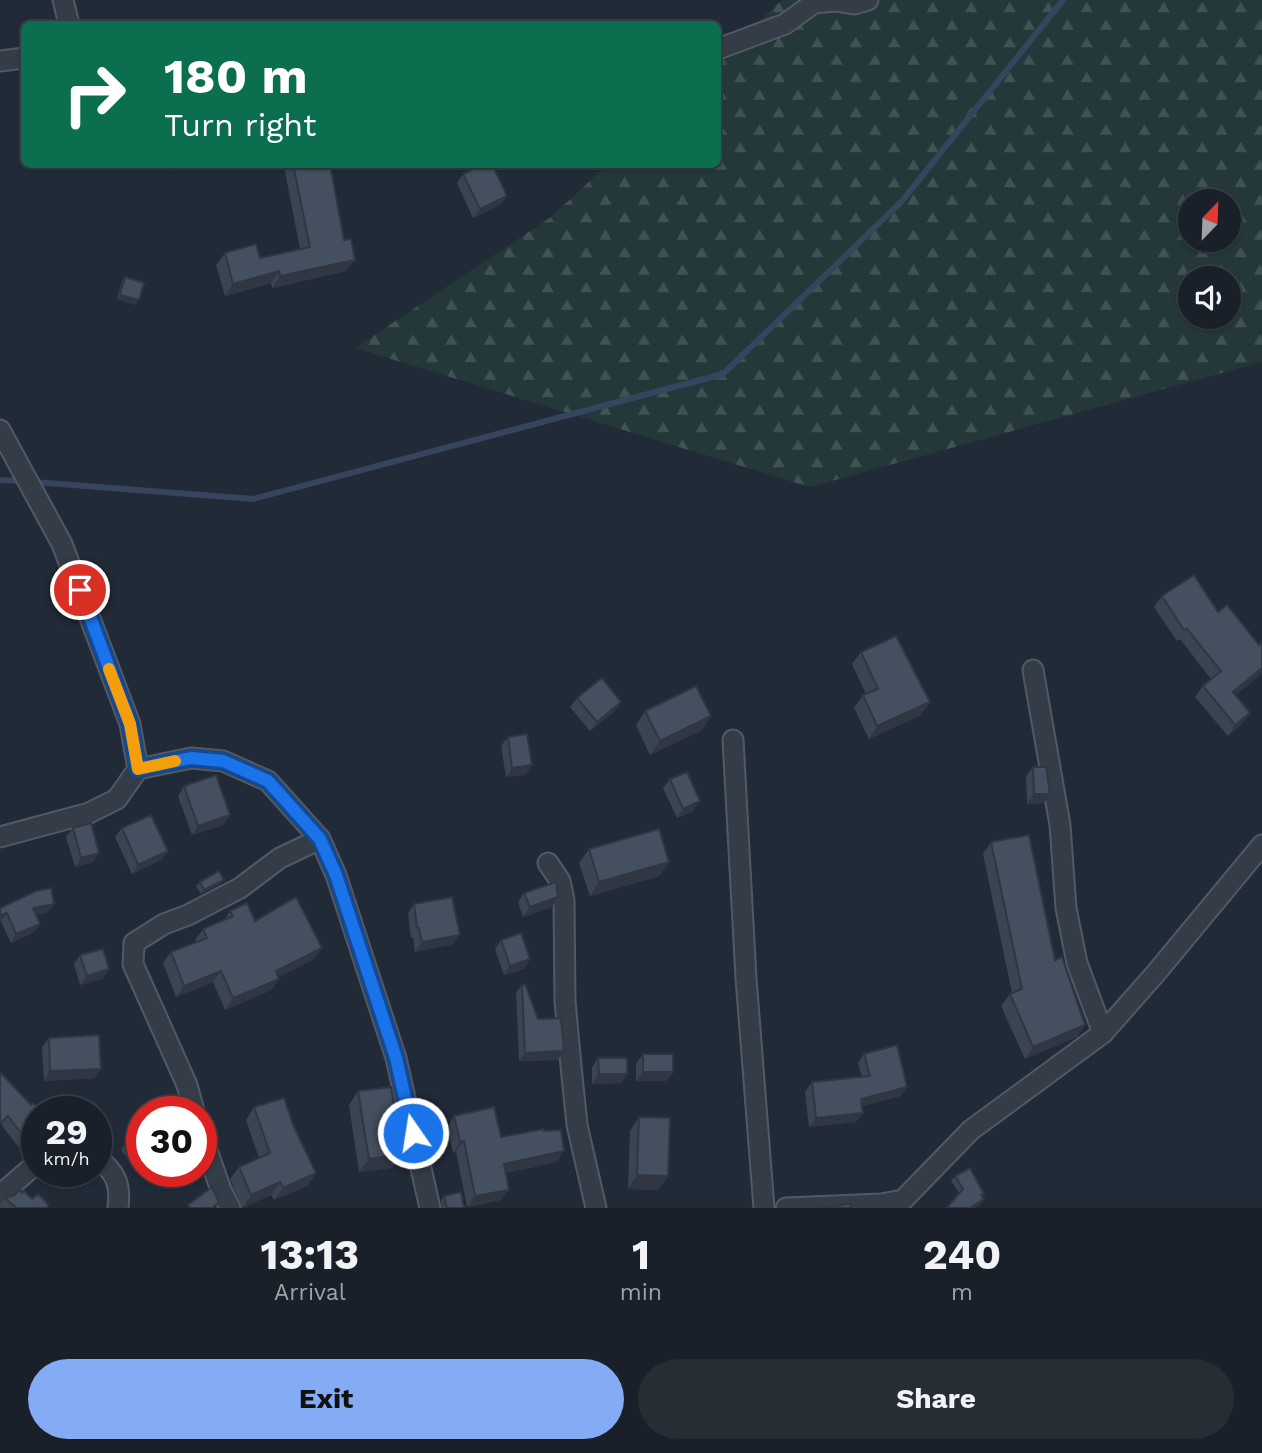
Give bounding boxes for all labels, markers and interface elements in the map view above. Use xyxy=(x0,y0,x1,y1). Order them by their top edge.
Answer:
text: 180 m xyxy=(164,47,308,105)
icon: right xyxy=(49,49,140,140)
text: Turn right xyxy=(164,106,316,144)
north arrow xyxy=(1178,189,1241,252)
map controls xyxy=(1178,189,1241,329)
button: sound xyxy=(1178,266,1241,329)
pin xyxy=(50,560,110,620)
icon: arrive xyxy=(61,571,99,609)
speed limit sign: 30 xyxy=(126,1096,217,1187)
position arrow xyxy=(376,1096,450,1170)
text: 29 xyxy=(45,1111,88,1153)
text: km/h xyxy=(43,1148,90,1169)
text: 13:13 xyxy=(261,1230,359,1279)
text: 1 xyxy=(632,1230,650,1279)
text: 240 xyxy=(923,1230,1001,1279)
text: Arrival xyxy=(274,1279,346,1306)
text: min xyxy=(620,1279,662,1306)
text: m xyxy=(951,1279,973,1306)
button: Exit xyxy=(28,1359,624,1439)
button: Share xyxy=(638,1359,1234,1439)

